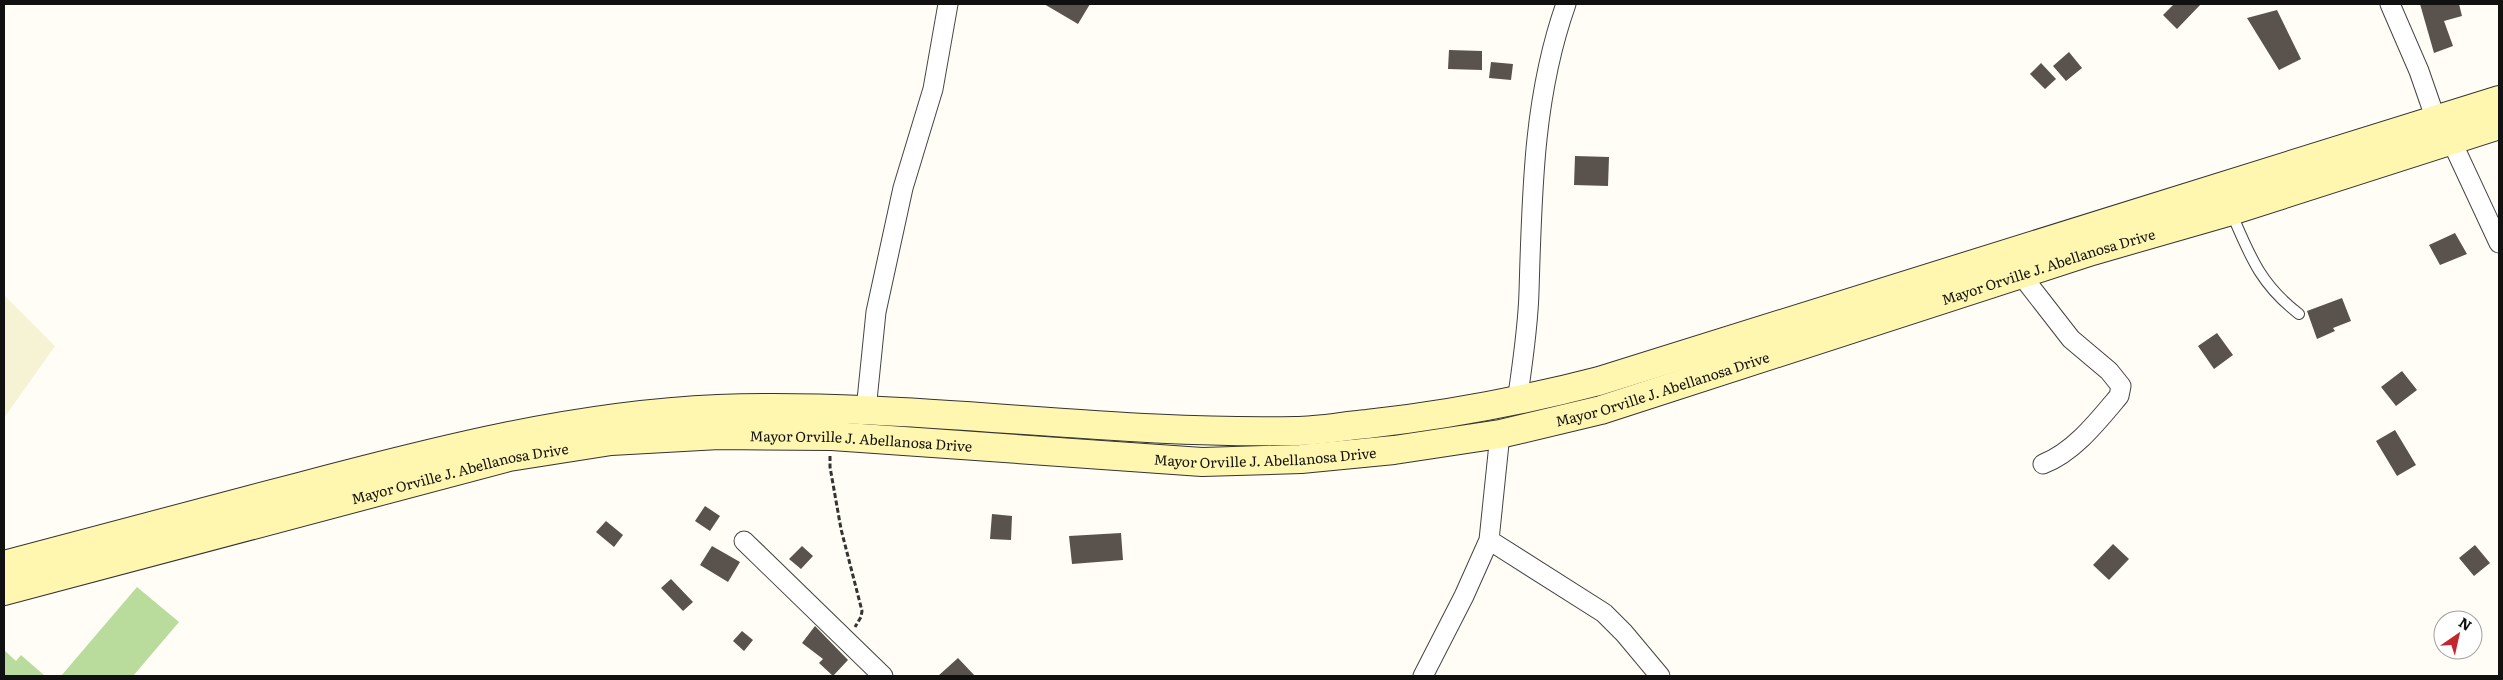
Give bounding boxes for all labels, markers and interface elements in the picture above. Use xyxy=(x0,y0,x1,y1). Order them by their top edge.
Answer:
street label: Mayor Orville J. Abellanosa Drive xyxy=(1939,223,2157,309)
street label: Mayor Orville J. Abellanosa Drive xyxy=(1553,346,1772,431)
street label: Mayor Orville J. Abellanosa Drive xyxy=(750,425,973,456)
street label: Mayor Orville J. Abellanosa Drive xyxy=(349,438,570,508)
street label: Mayor Orville J. Abellanosa Drive xyxy=(1153,442,1377,472)
north arrow xyxy=(2433,610,2483,660)
text: N xyxy=(2455,612,2476,635)

